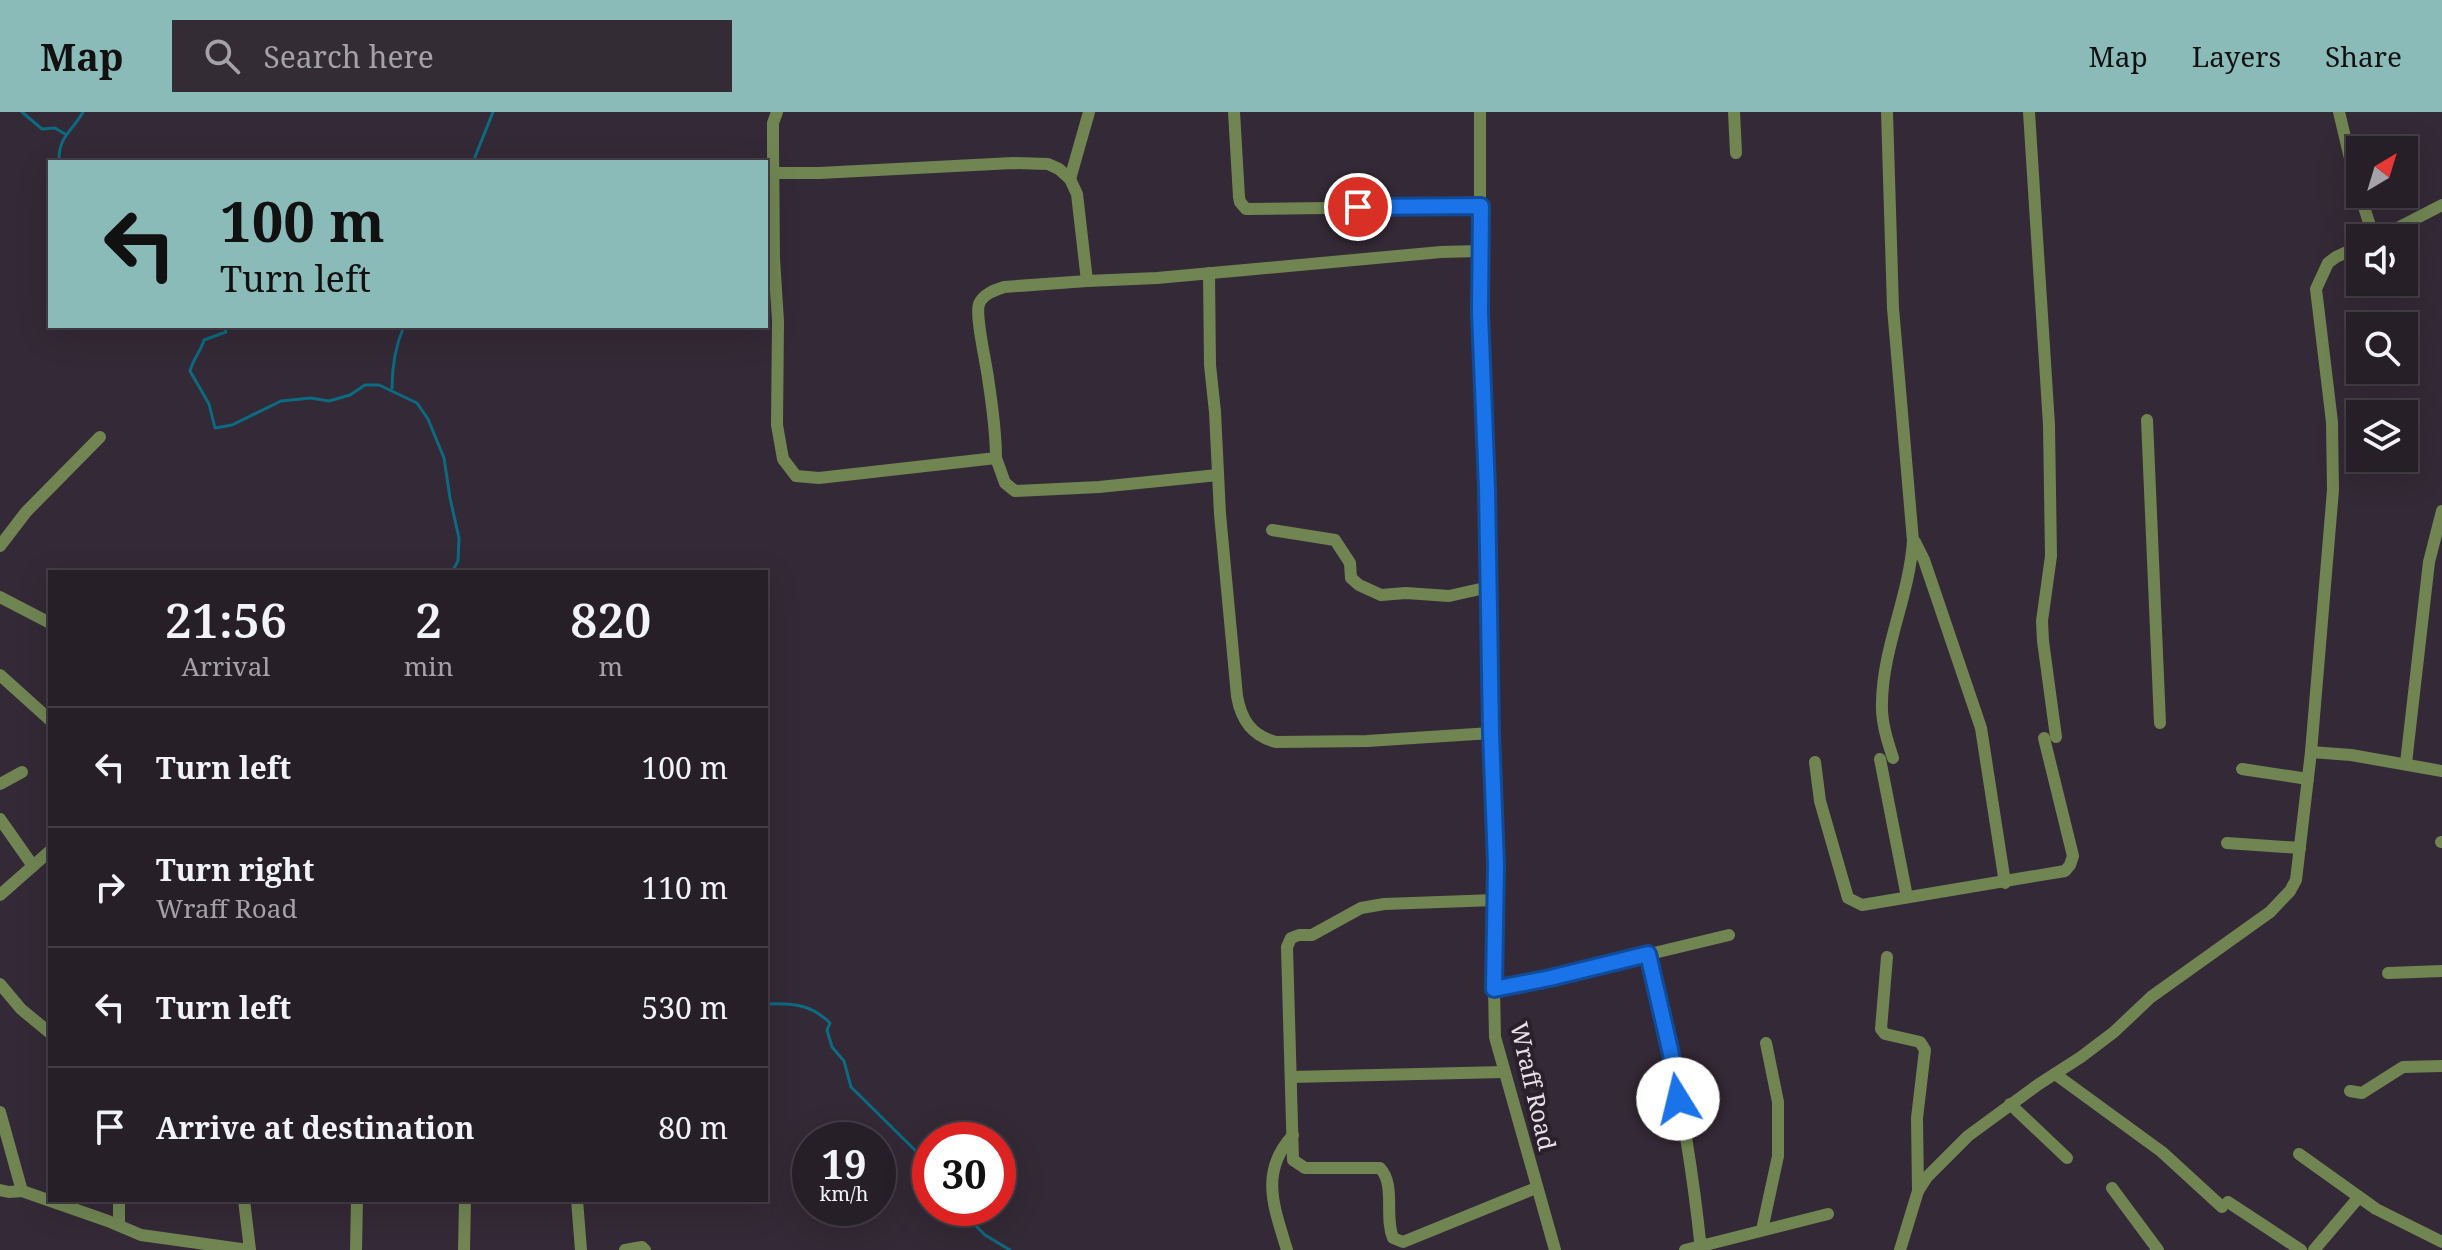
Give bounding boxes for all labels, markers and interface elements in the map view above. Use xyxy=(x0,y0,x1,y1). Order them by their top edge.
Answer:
search box xyxy=(172,20,732,92)
text: Map xyxy=(40,30,124,82)
icon: search xyxy=(200,34,244,78)
text: Search here xyxy=(264,36,434,77)
text: Map xyxy=(2089,37,2148,75)
text: Layers xyxy=(2192,37,2281,75)
text: Share xyxy=(2325,37,2402,75)
north arrow xyxy=(2346,136,2418,208)
map controls xyxy=(2346,136,2418,472)
pin xyxy=(1324,173,1392,241)
text: 100 m xyxy=(220,182,385,258)
icon: arrive xyxy=(1336,185,1380,229)
icon: left xyxy=(88,192,192,296)
button: sound xyxy=(2346,224,2418,296)
text: Turn left xyxy=(220,254,371,303)
button: search xyxy=(2346,312,2418,384)
button: layers xyxy=(2346,400,2418,472)
text: 21:56 xyxy=(165,587,287,652)
text: 2 xyxy=(415,587,442,652)
text: 820 xyxy=(570,587,651,652)
text: Arrival xyxy=(181,648,270,684)
text: min xyxy=(404,648,453,684)
text: m xyxy=(598,648,623,684)
icon: left xyxy=(88,745,132,789)
text: Turn left xyxy=(156,747,291,788)
text: 100 m xyxy=(642,747,728,788)
text: Turn right xyxy=(156,849,314,890)
icon: right xyxy=(88,865,132,909)
text: 110 m xyxy=(642,867,728,908)
text: Wraff Road xyxy=(156,890,297,926)
icon: left xyxy=(88,985,132,1029)
text: Turn left xyxy=(156,987,291,1028)
text: 530 m xyxy=(642,987,728,1028)
street label: Wraff Road xyxy=(1503,1019,1565,1154)
position arrow xyxy=(1636,1057,1720,1141)
icon: arrive xyxy=(88,1105,132,1149)
text: Arrive at destination xyxy=(156,1107,475,1148)
text: 80 m xyxy=(658,1107,728,1148)
speed limit sign: 30 xyxy=(912,1122,1016,1226)
text: 19 xyxy=(821,1136,867,1191)
text: km/h xyxy=(819,1180,869,1207)

